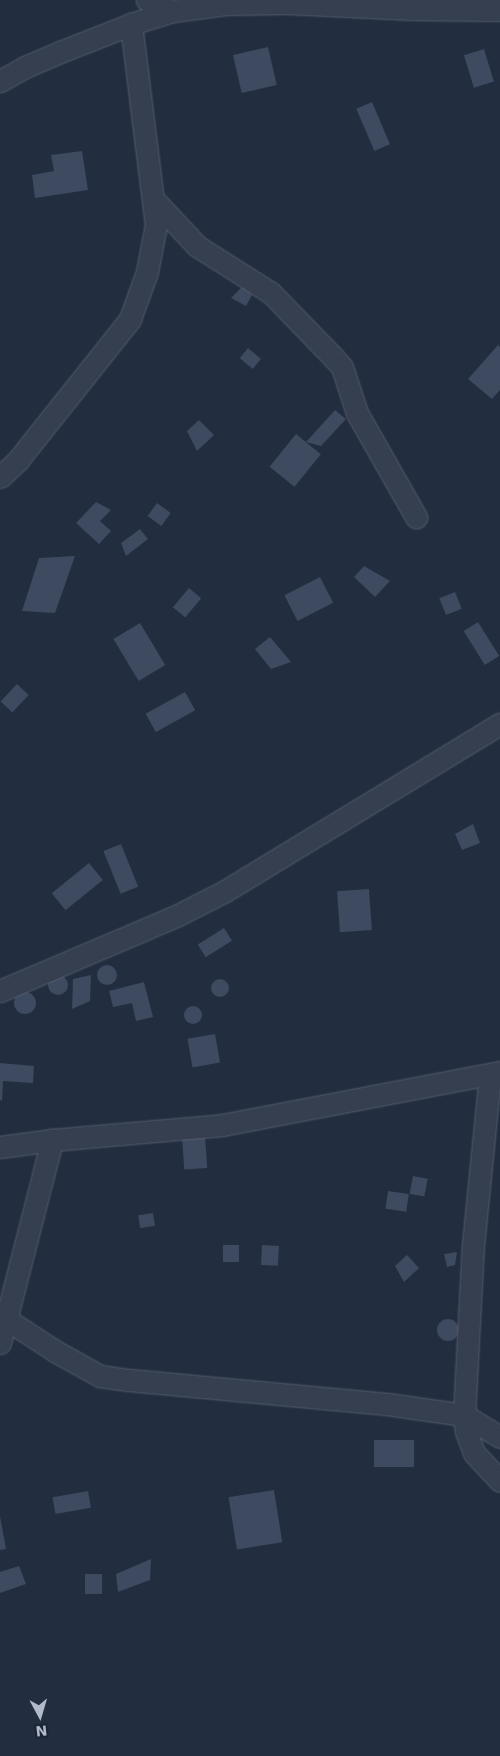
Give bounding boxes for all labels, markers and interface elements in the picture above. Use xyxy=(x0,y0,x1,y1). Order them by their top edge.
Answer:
north arrow xyxy=(15,1691,65,1741)
text: N xyxy=(35,1722,48,1739)

